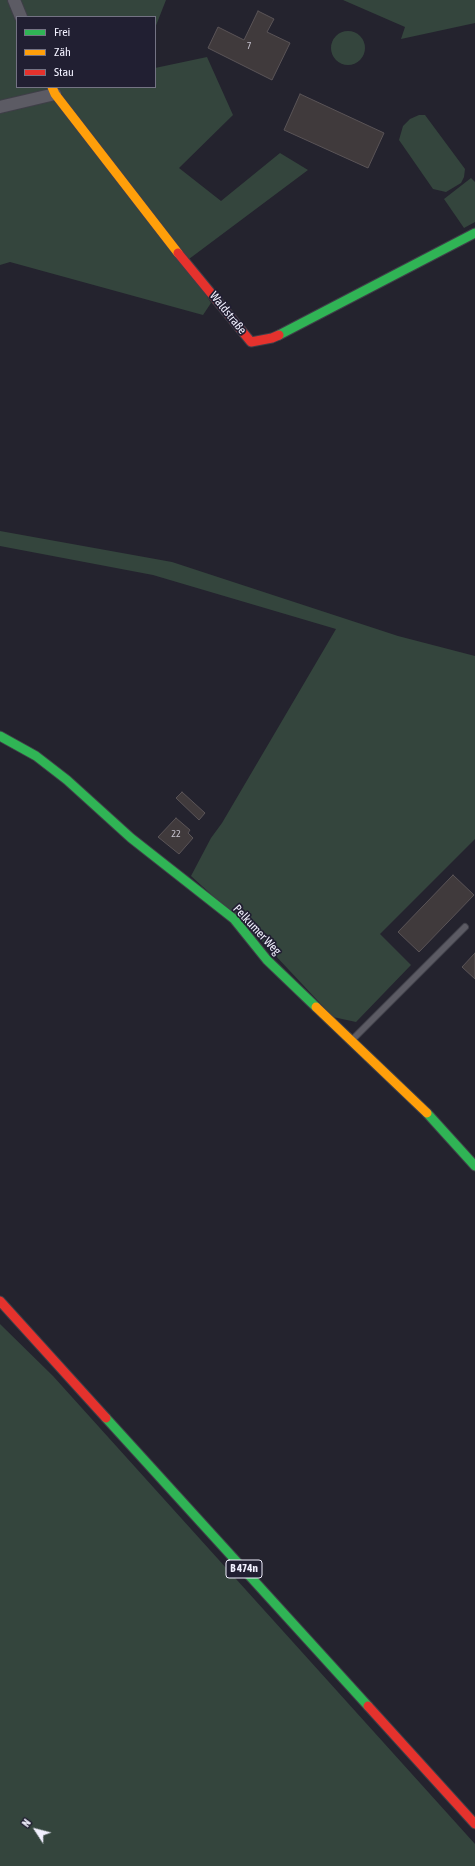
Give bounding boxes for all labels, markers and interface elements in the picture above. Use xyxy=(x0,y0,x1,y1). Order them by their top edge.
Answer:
legend xyxy=(16,16,156,88)
text: Frei xyxy=(54,25,70,39)
house number: 7 xyxy=(247,40,251,52)
text: Zäh xyxy=(54,45,71,59)
text: Stau xyxy=(54,65,74,79)
street label: Waldstraße xyxy=(207,289,249,337)
house number: 22 xyxy=(171,828,181,840)
street label: Pelkumer Weg xyxy=(230,902,284,958)
road number: B 474n xyxy=(226,1560,262,1578)
north arrow xyxy=(16,1810,56,1850)
text: N xyxy=(20,1817,33,1829)

